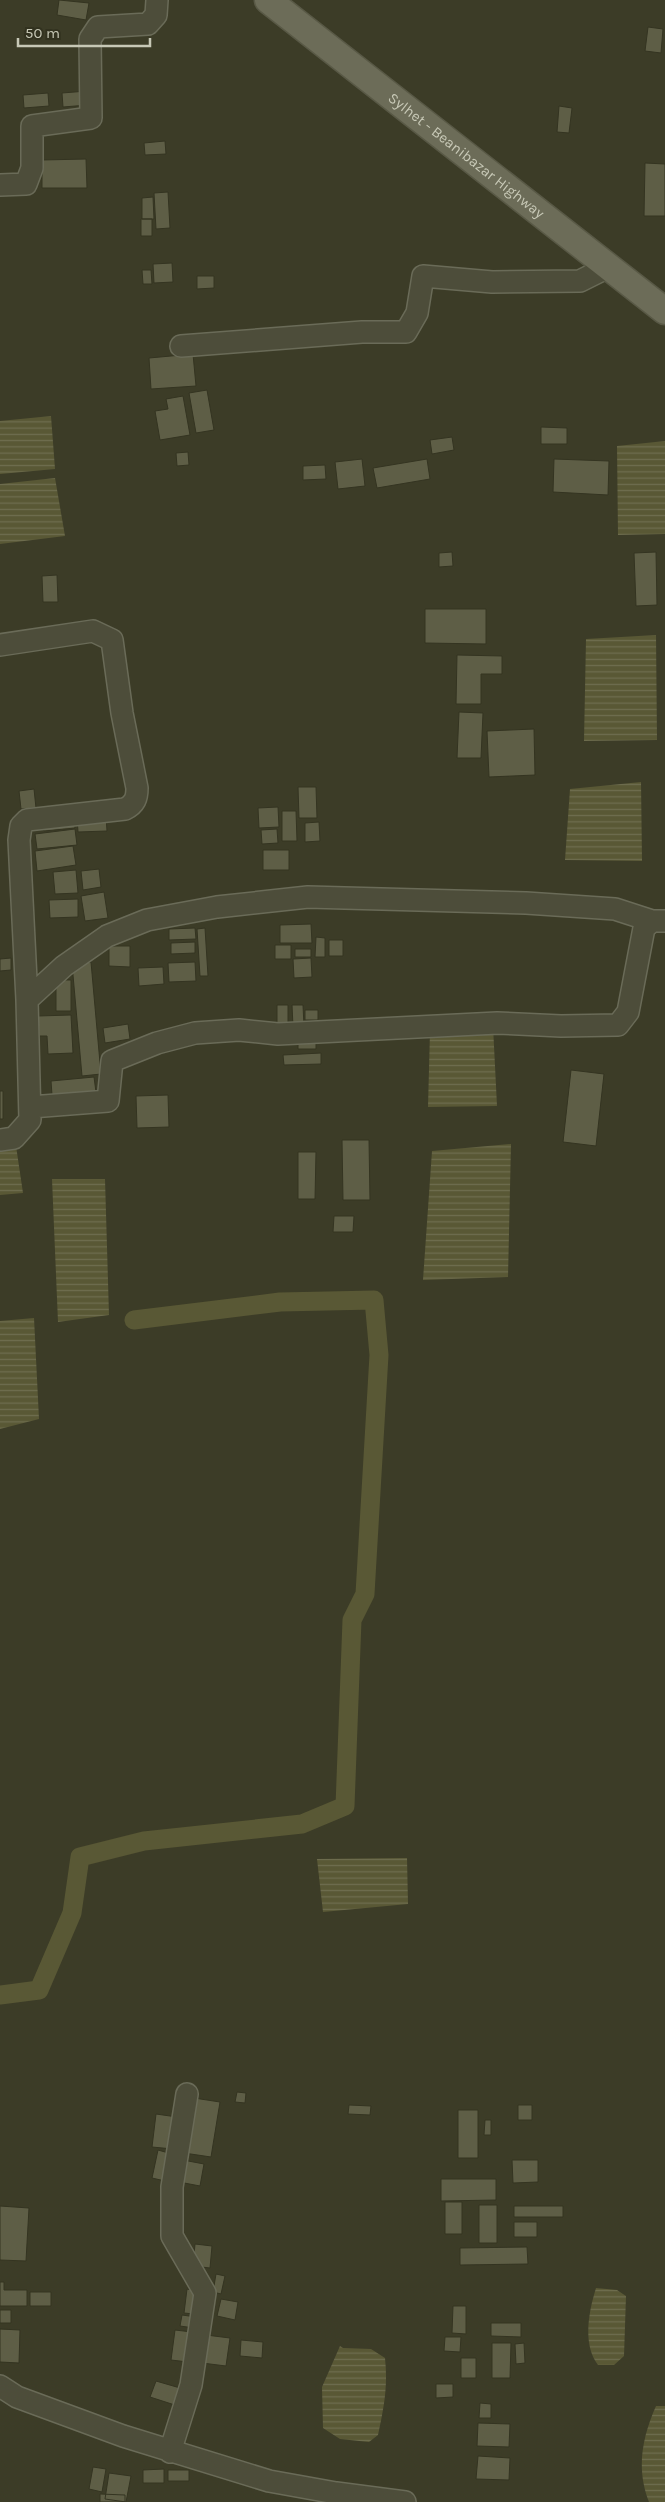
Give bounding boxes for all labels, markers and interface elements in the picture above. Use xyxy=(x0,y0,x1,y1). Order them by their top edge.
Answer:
scale bar xyxy=(18,15,150,47)
text: 50 m xyxy=(25,24,60,42)
street label: Sylhet - Beanibazar Highway xyxy=(385,89,548,222)

